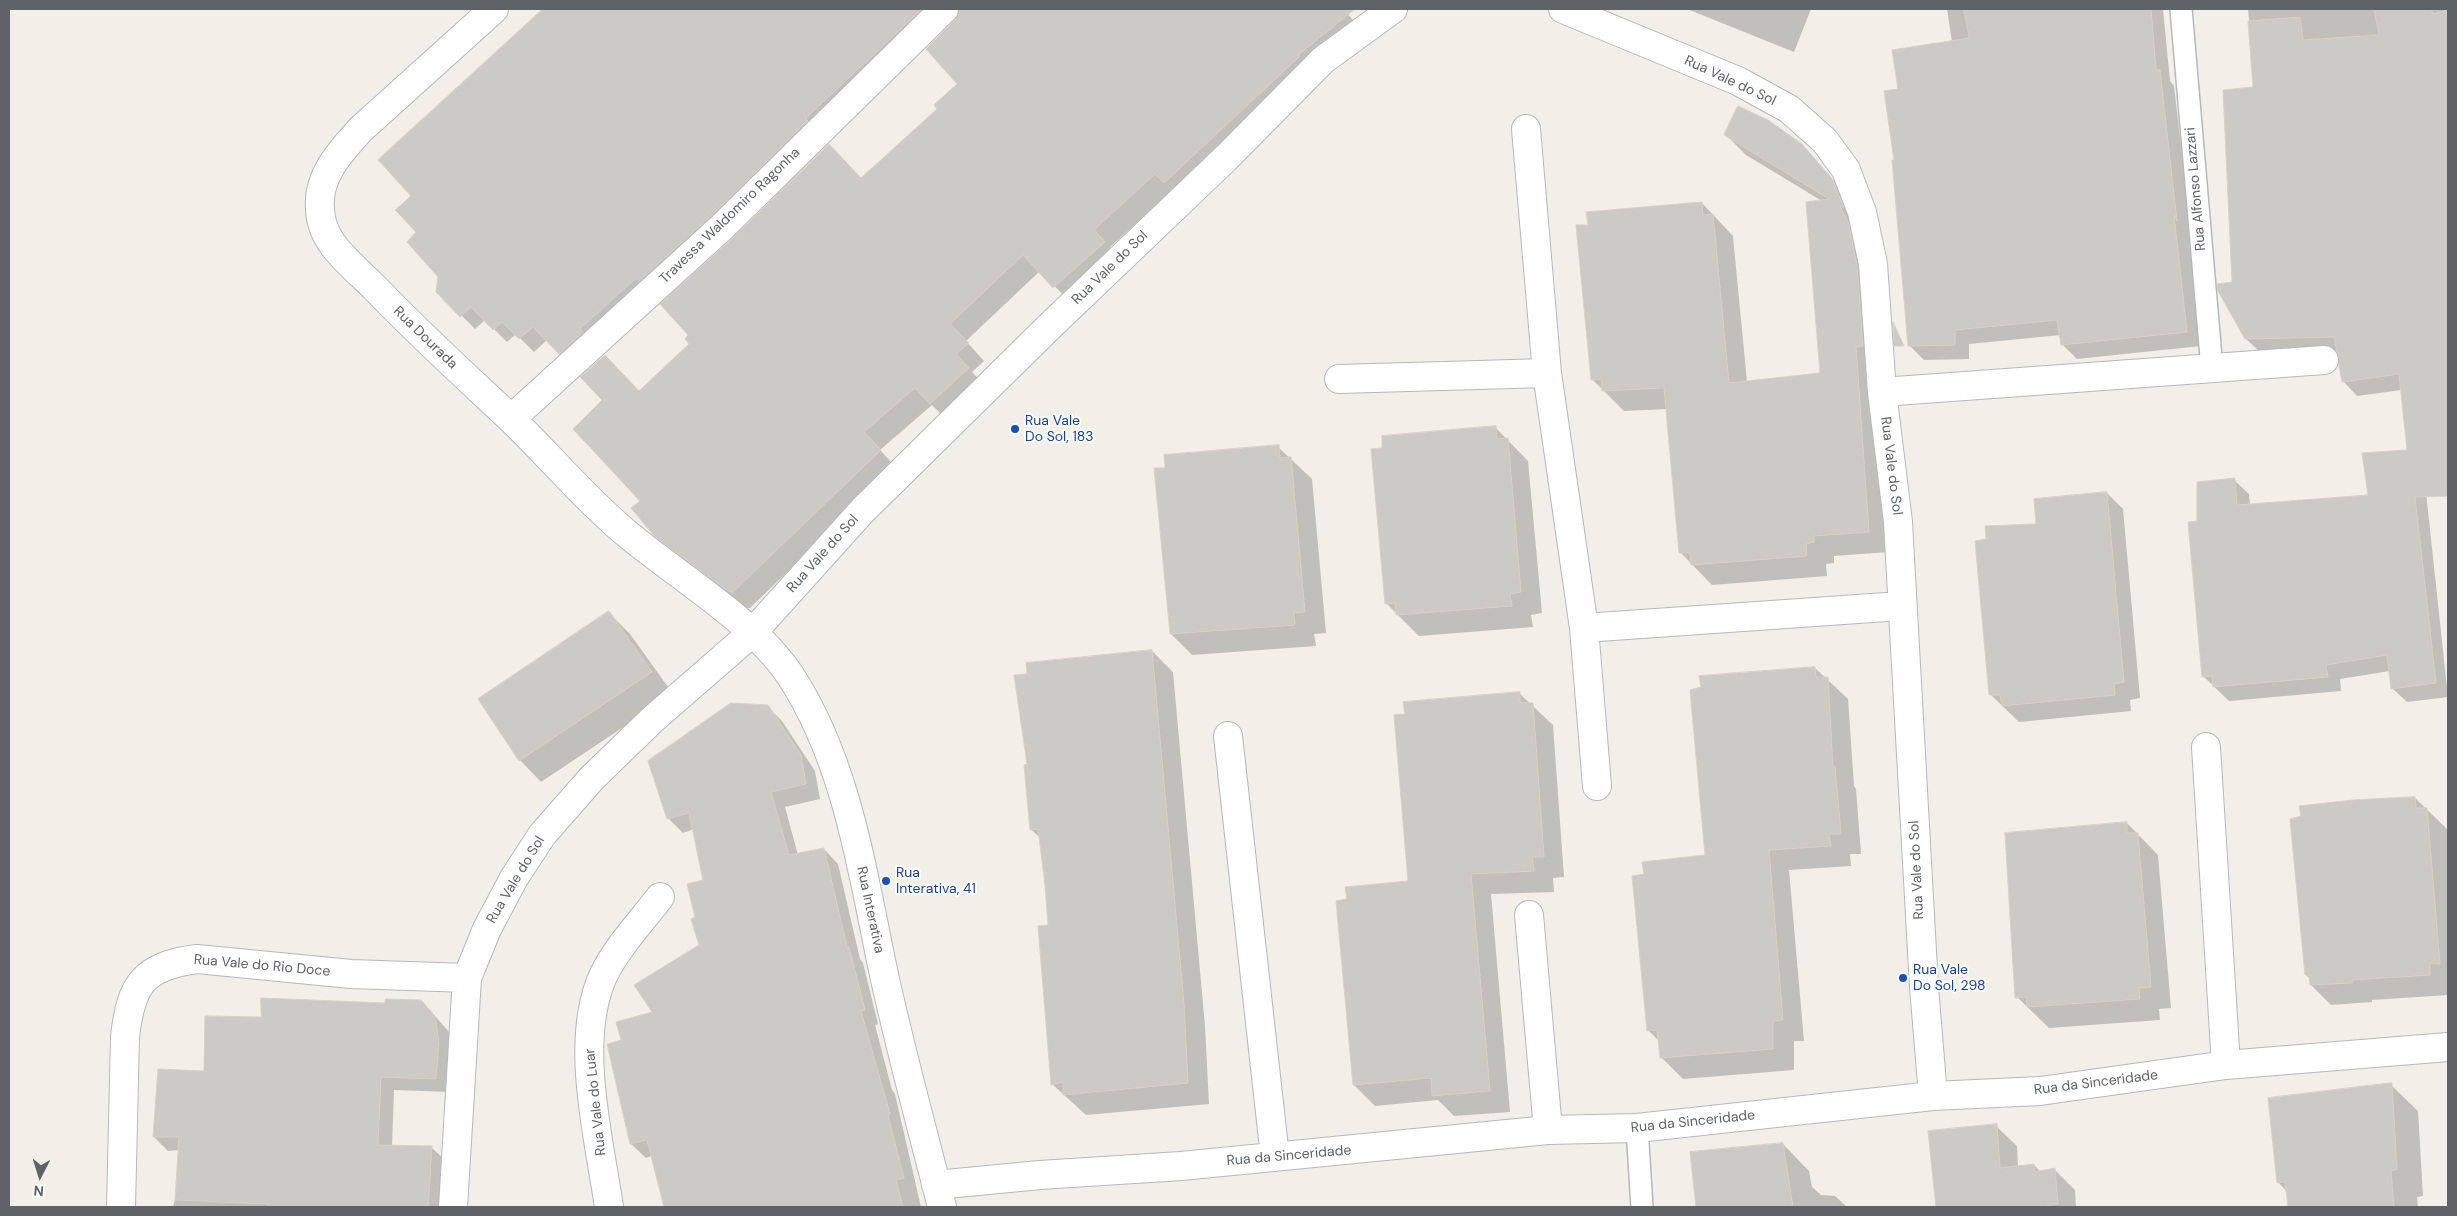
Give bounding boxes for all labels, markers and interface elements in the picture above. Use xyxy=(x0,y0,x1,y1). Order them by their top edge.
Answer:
street label: Rua Vale do Sol xyxy=(1682,52,1778,110)
street label: Rua Alfonso Lazzari xyxy=(2182,127,2210,251)
street label: Travessa Waldomiro Ragonha xyxy=(656,144,804,288)
street label: Rua Vale do Sol xyxy=(1069,228,1151,308)
street label: Rua Dourada xyxy=(389,303,461,373)
place label: Rua Vale Do Sol, 183 xyxy=(1025,413,1094,446)
street label: Rua Vale do Sol xyxy=(1877,416,1905,516)
marker: Rua Vale Do Sol, 183 xyxy=(1009,423,1021,435)
street label: Rua Vale do Sol xyxy=(784,512,862,596)
street label: Rua Vale do Sol xyxy=(1906,820,1928,920)
street label: Rua Vale do Sol xyxy=(483,833,549,927)
street label: Rua Interativa xyxy=(853,865,887,955)
place label: Rua Interativa, 41 xyxy=(896,865,976,898)
marker: Rua Interativa, 41 xyxy=(880,875,892,887)
street label: Rua Vale do Rio Doce xyxy=(193,952,331,980)
place label: Rua Vale Do Sol, 298 xyxy=(1913,962,1985,994)
marker: Rua Vale Do Sol, 298 xyxy=(1897,972,1909,984)
street label: Rua Vale do Luar xyxy=(582,1048,610,1156)
street label: Rua da Sinceridade xyxy=(2033,1067,2159,1099)
street label: Rua da Sinceridade xyxy=(1630,1107,1756,1137)
street label: Rua da Sinceridade xyxy=(1226,1142,1352,1170)
north arrow xyxy=(15,1151,65,1201)
text: N xyxy=(33,1182,45,1200)

